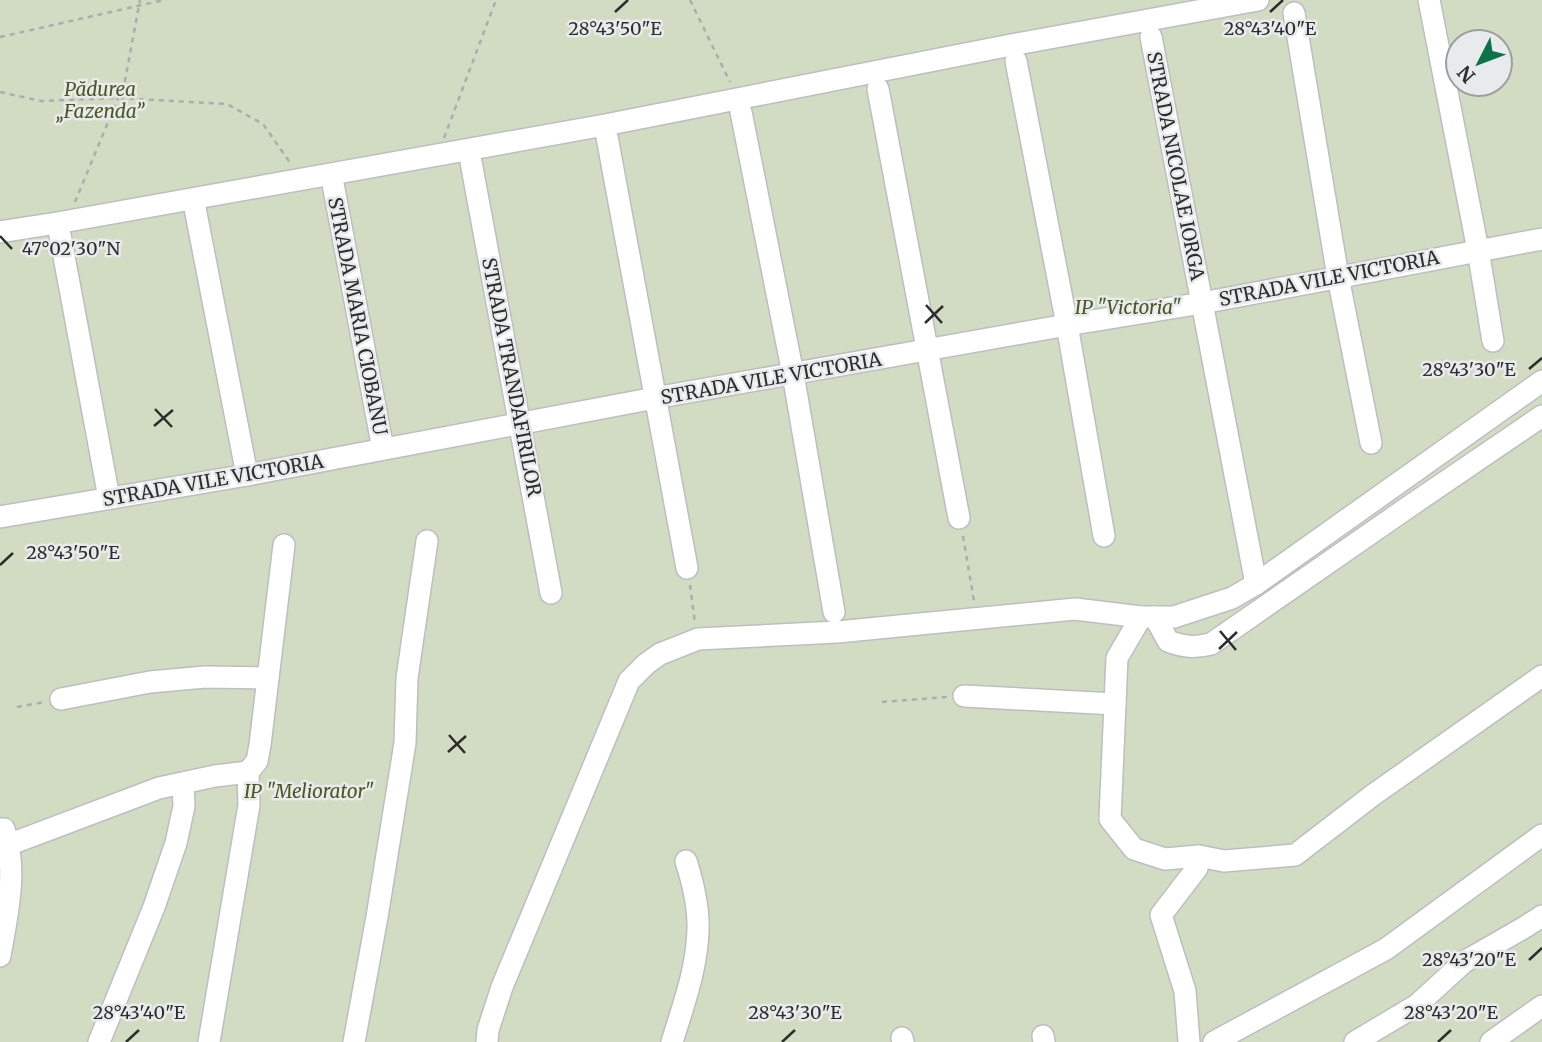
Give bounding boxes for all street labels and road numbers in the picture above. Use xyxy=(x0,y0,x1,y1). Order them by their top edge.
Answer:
street label: STRADA NICOLAE IORGA xyxy=(1142,50,1210,283)
street label: STRADA MARIA CIOBANU xyxy=(323,195,393,437)
street label: STRADA VILE VICTORIA xyxy=(1217,245,1442,311)
street label: STRADA TRANDAFIRILOR xyxy=(477,256,547,499)
street label: STRADA VILE VICTORIA xyxy=(659,347,884,409)
street label: STRADA VILE VICTORIA xyxy=(101,449,326,511)

